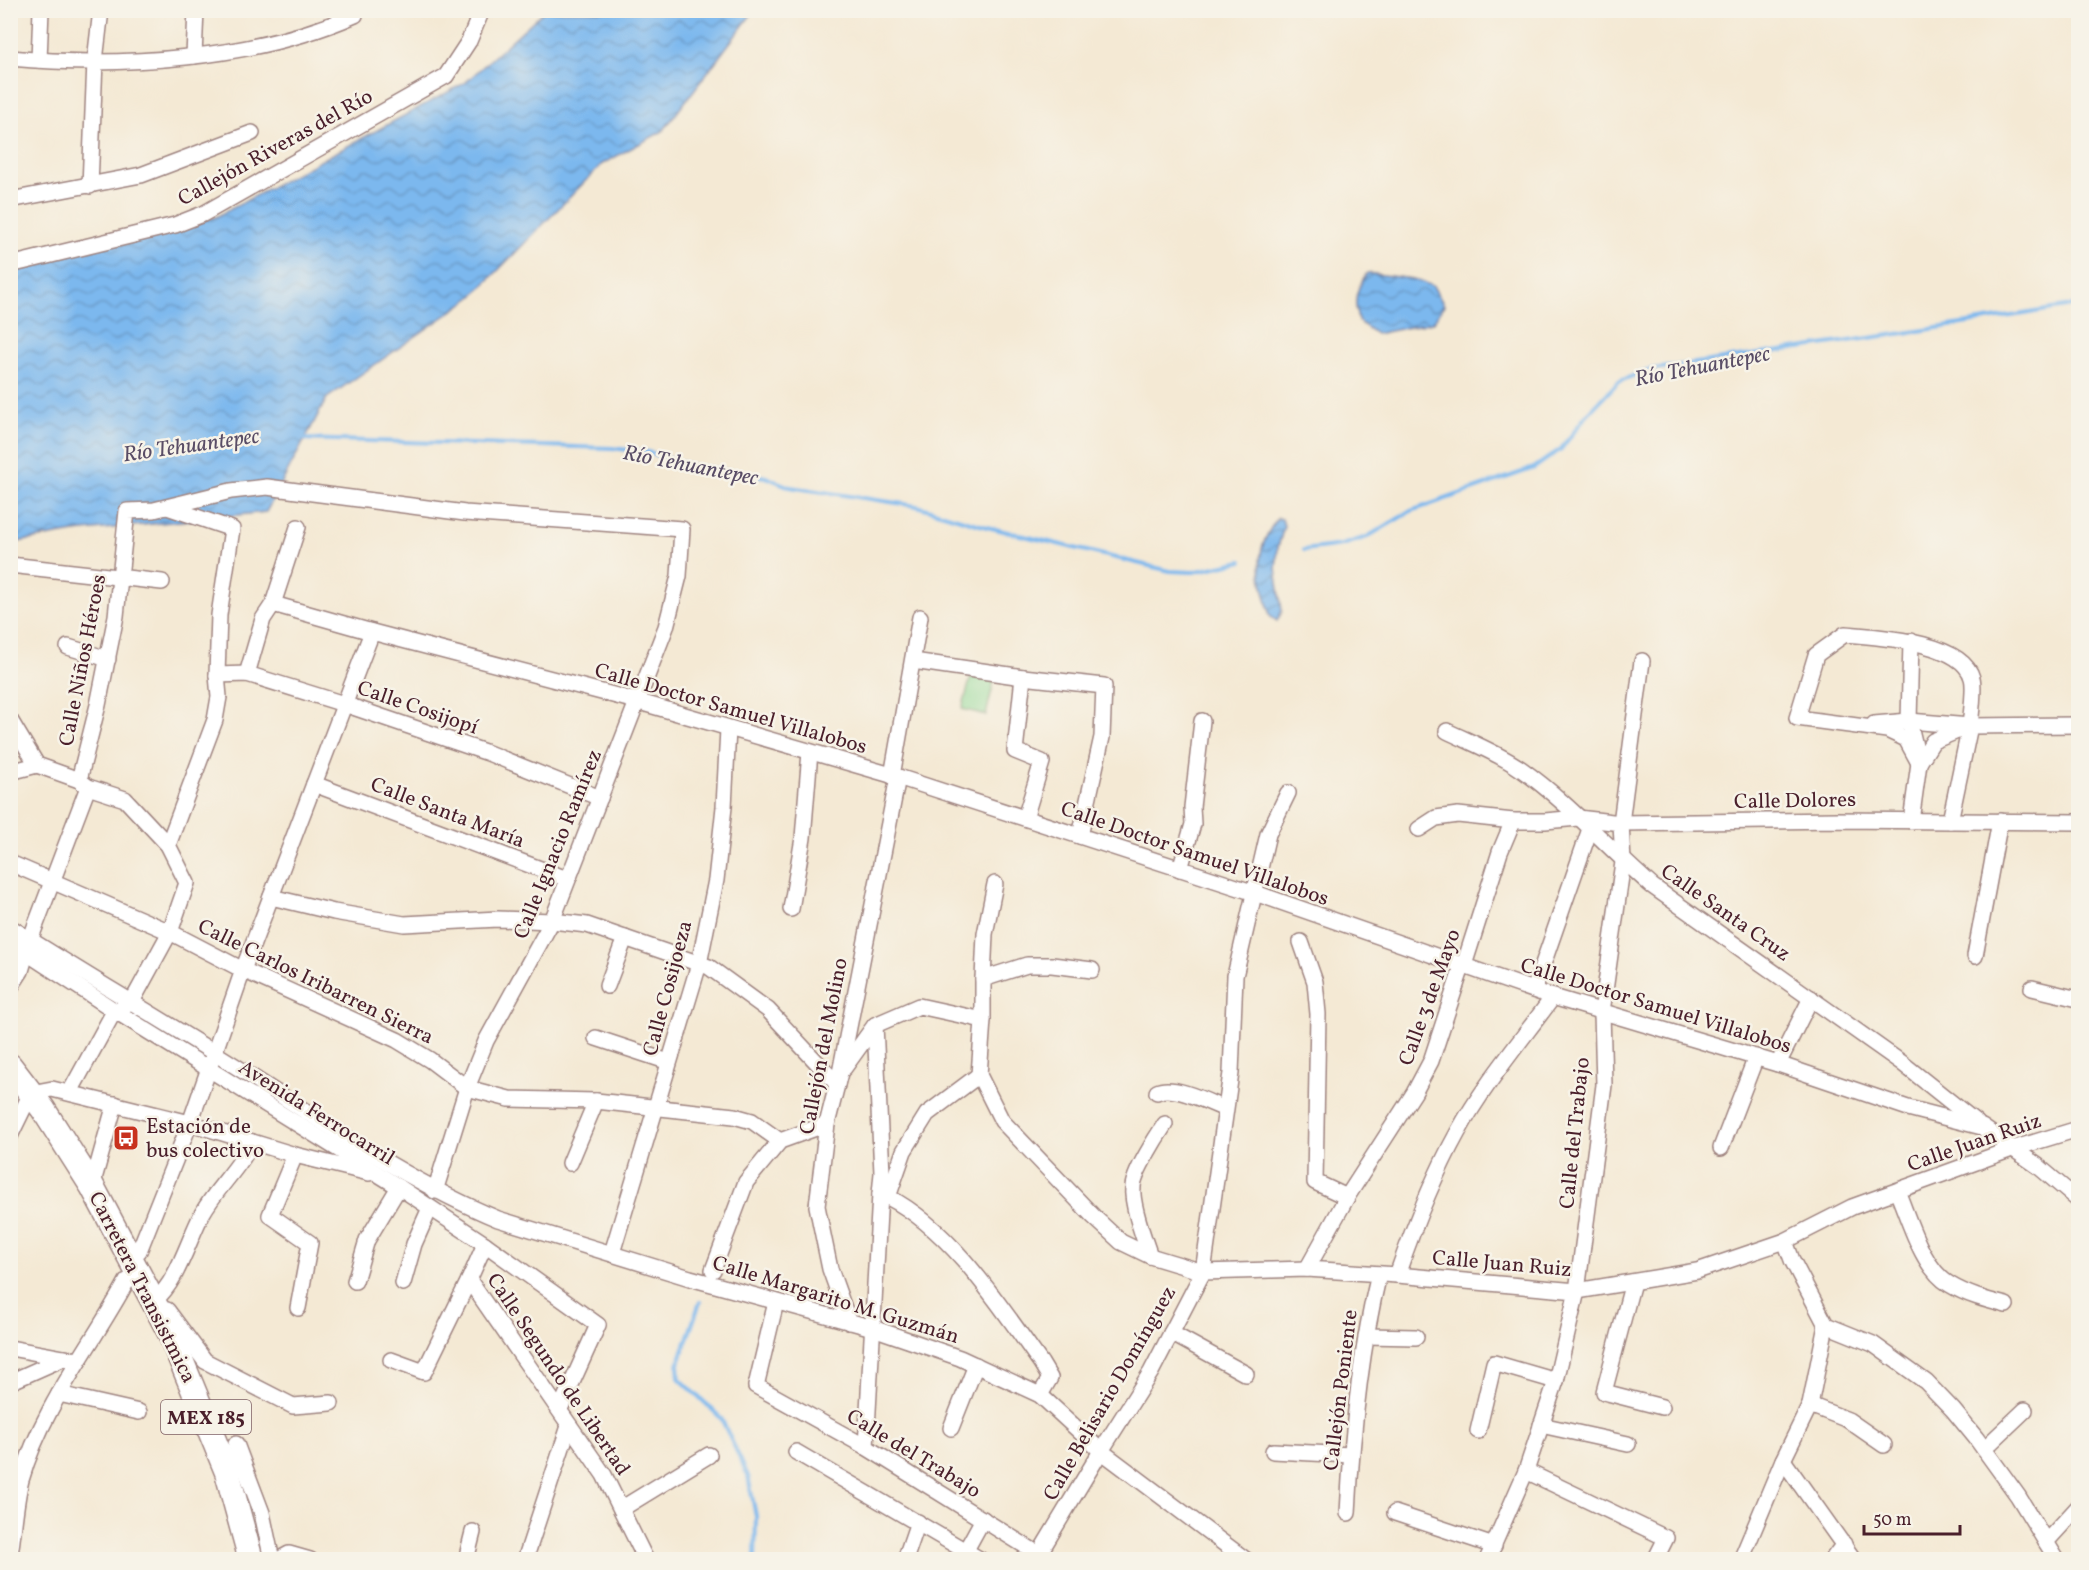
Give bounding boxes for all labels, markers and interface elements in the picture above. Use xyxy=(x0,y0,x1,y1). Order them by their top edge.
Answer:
street label: Callejón Riveras del Río xyxy=(173,83,378,214)
water label: Río Tehuantepec xyxy=(1632,339,1773,396)
water label: Río Tehuantepec xyxy=(121,422,262,471)
water label: Río Tehuantepec xyxy=(620,438,761,495)
street label: Calle Niños Héroes xyxy=(53,572,114,749)
street label: Calle Doctor Samuel Villalobos xyxy=(591,657,870,762)
street label: Calle Cosijopí xyxy=(353,674,483,743)
street label: Calle Ignacio Ramírez xyxy=(507,745,610,944)
street label: Calle Santa María xyxy=(366,771,529,856)
street label: Calle Dolores xyxy=(1734,786,1856,817)
street label: Calle Doctor Samuel Villalobos xyxy=(1056,795,1333,914)
street label: Calle Santa Cruz xyxy=(1654,858,1796,969)
street label: Calle Carlos Iribarren Sierra xyxy=(193,913,438,1052)
street label: Calle Cosijoeza xyxy=(636,918,700,1059)
street label: Calle 3 de Mayo xyxy=(1392,925,1469,1070)
street label: Calle Doctor Samuel Villalobos xyxy=(1516,951,1795,1062)
street label: Callejón del Molino xyxy=(793,956,856,1137)
street label: Avenida Ferrocarril xyxy=(233,1053,400,1173)
street label: Calle del Trabajo xyxy=(1553,1056,1598,1210)
street label: Calle Juan Ruiz xyxy=(1904,1107,2045,1180)
place label: Estación de bus colectivo xyxy=(146,1113,264,1166)
bus stop icon: Estación de bus colectivo xyxy=(111,1123,141,1153)
street label: Carretera Transistmica xyxy=(81,1187,203,1388)
street label: Calle Juan Ruiz xyxy=(1431,1244,1573,1285)
street label: Calle Margarito M. Guzmán xyxy=(709,1249,962,1352)
street label: Calle Segundo de Libertad xyxy=(479,1268,637,1482)
street label: Calle Belisario Domínguez xyxy=(1037,1281,1184,1506)
street label: Callejón Poniente xyxy=(1317,1308,1366,1472)
road number: MEX 185 xyxy=(161,1400,251,1434)
street label: Calle del Trabajo xyxy=(840,1403,986,1506)
scale bar xyxy=(1864,1498,1960,1536)
text: 50 m xyxy=(1873,1508,1912,1533)

